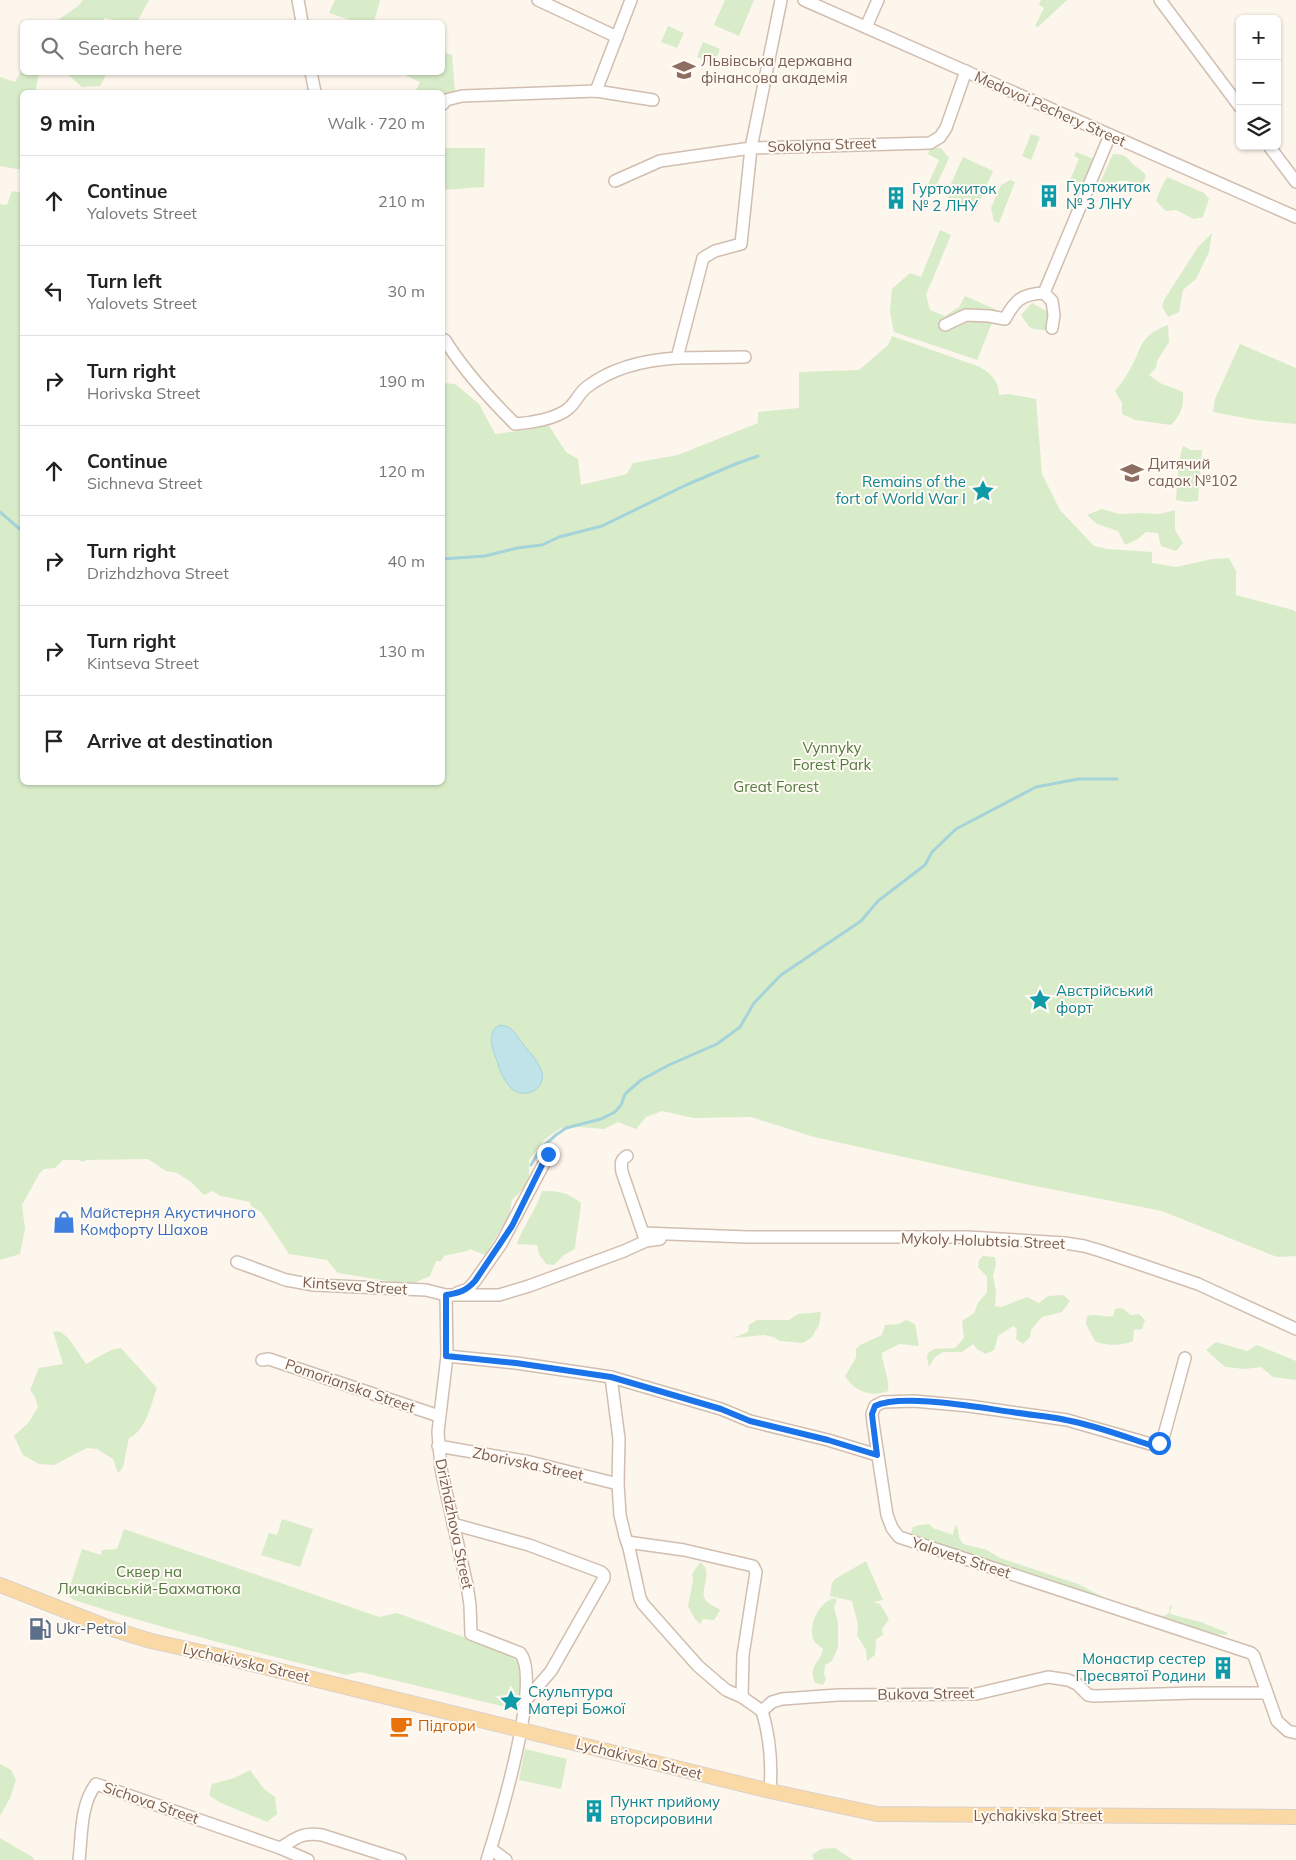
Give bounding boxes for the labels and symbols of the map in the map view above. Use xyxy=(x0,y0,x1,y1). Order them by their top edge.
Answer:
place label: Львівська державна фінансова академія xyxy=(701,51,852,87)
school or university icon: Львівська державна фінансова академія xyxy=(671,57,697,83)
street label: Medovoi Pechery Street xyxy=(972,67,1129,150)
street label: Sokolyna Street xyxy=(767,133,877,156)
place label: Гуртожиток № 3 ЛНУ xyxy=(1066,177,1151,213)
place label: Гуртожиток № 2 ЛНУ xyxy=(912,179,997,215)
building icon: Гуртожиток № 3 ЛНУ xyxy=(1036,183,1062,209)
building icon: Гуртожиток № 2 ЛНУ xyxy=(883,185,909,211)
place label: Дитячий садок №102 xyxy=(1148,454,1238,490)
school or university icon: Дитячий садок №102 xyxy=(1119,460,1145,486)
place label: Remains of the fort of World War I xyxy=(836,472,966,508)
place icon: Remains of the fort of World War I xyxy=(970,478,996,504)
park label: Vynnyky Forest Park xyxy=(793,738,871,774)
park label: Great Forest xyxy=(733,777,819,796)
place label: Австрійський форт xyxy=(1056,981,1153,1017)
place icon: Австрійський форт xyxy=(1027,987,1053,1013)
route end xyxy=(537,1143,560,1166)
place label: Майстерня Акустичного Комфорту Шахов xyxy=(80,1203,256,1239)
shop icon: Майстерня Акустичного Комфорту Шахов xyxy=(51,1209,77,1235)
street label: Mykoly Holubtsia Street xyxy=(901,1228,1065,1253)
street label: Kintseva Street xyxy=(302,1272,408,1299)
street label: Pomorianska Street xyxy=(283,1354,418,1417)
route start xyxy=(1148,1432,1171,1455)
street label: Zborivska Street xyxy=(471,1442,585,1485)
street label: Drizhdzhova Street xyxy=(431,1457,478,1591)
street label: Yalovets Street xyxy=(908,1532,1013,1582)
park label: Сквер на Личаківській-Бахматюка xyxy=(57,1562,241,1598)
fuel station icon: Ukr-Petrol xyxy=(27,1616,53,1642)
place label: Ukr-Petrol xyxy=(56,1619,127,1638)
street label: Lychakivska Street xyxy=(181,1639,311,1686)
place label: Монастир сестер Пресвятої Родини xyxy=(1076,1649,1206,1685)
building icon: Монастир сестер Пресвятої Родини xyxy=(1210,1655,1236,1681)
place label: Скульптура Матері Божої xyxy=(528,1682,626,1718)
street label: Bukova Street xyxy=(877,1683,975,1704)
place icon: Скульптура Матері Божої xyxy=(498,1688,524,1714)
cafe icon: Підгори xyxy=(388,1713,414,1739)
place label: Підгори xyxy=(418,1716,476,1735)
street label: Lychakivska Street xyxy=(574,1734,704,1783)
street label: Sichova Street xyxy=(101,1777,201,1828)
place label: Пункт прийому вторсировини xyxy=(610,1792,720,1828)
building icon: Пункт прийому вторсировини xyxy=(581,1798,607,1824)
street label: Lychakivska Street xyxy=(973,1806,1103,1825)

